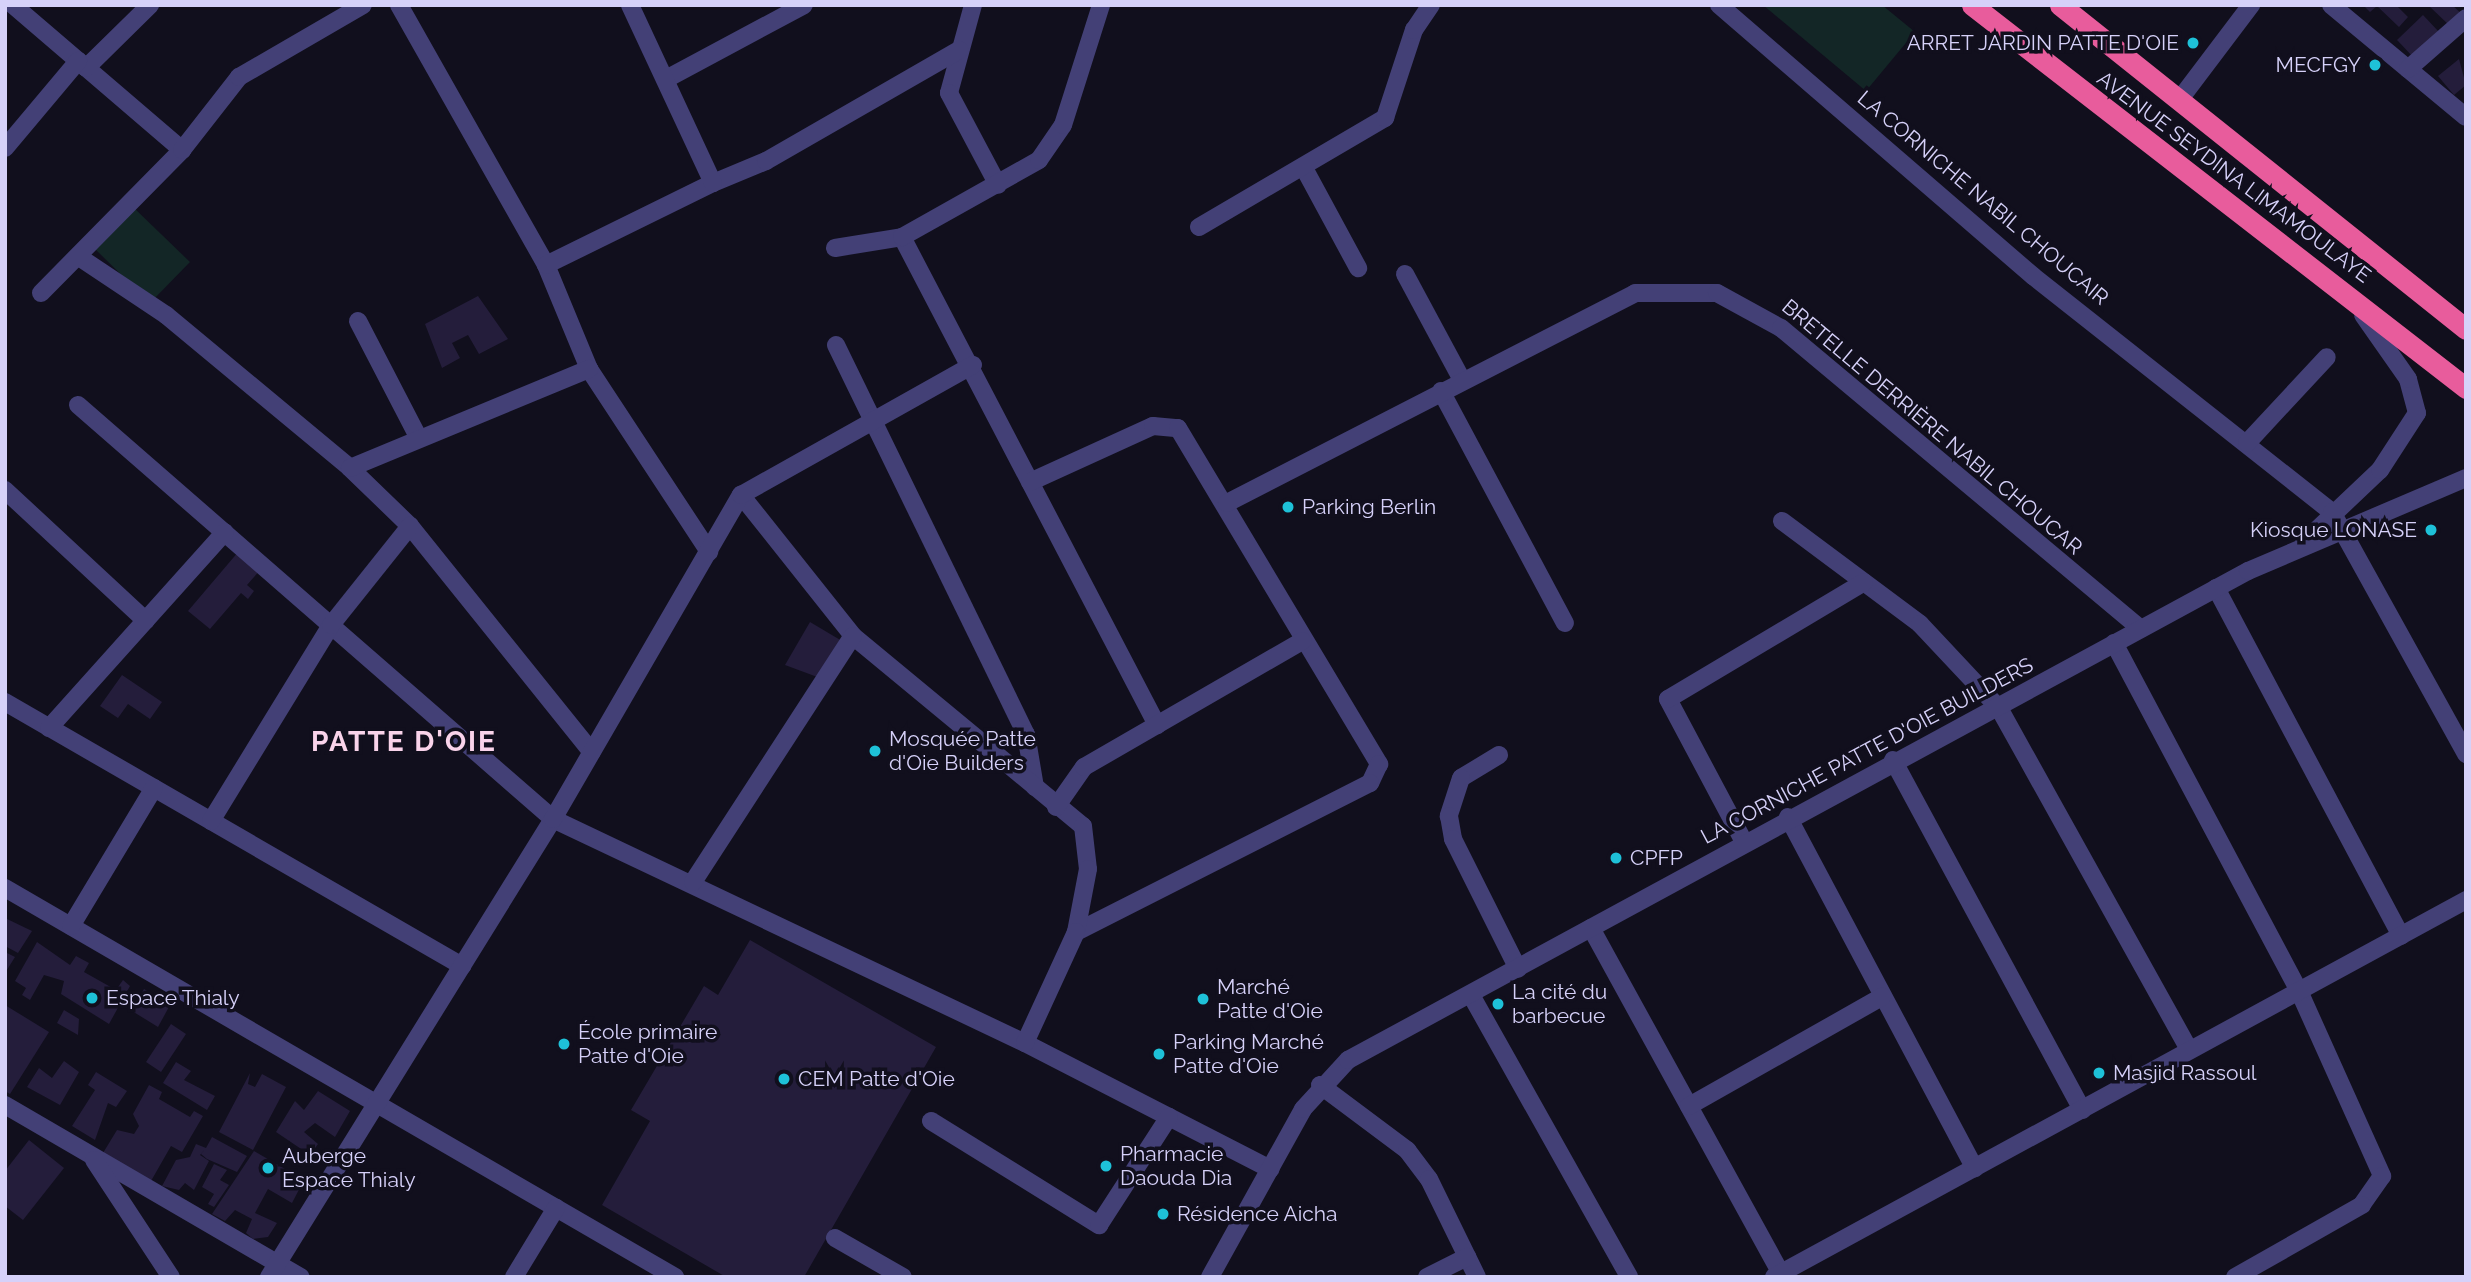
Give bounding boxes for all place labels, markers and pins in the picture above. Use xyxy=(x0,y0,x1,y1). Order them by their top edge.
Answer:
place label: ARRET JARDIN PATTE D'OIE xyxy=(1905,30,2179,56)
marker: ARRET JARDIN PATTE D'OIE xyxy=(2185,35,2201,51)
place label: MECFGY xyxy=(2276,52,2361,78)
marker: MECFGY xyxy=(2367,57,2383,73)
place label: Parking Berlin xyxy=(1302,494,1436,520)
marker: Parking Berlin xyxy=(1280,499,1296,515)
place label: Kiosque LONASE xyxy=(2250,517,2417,543)
marker: Kiosque LONASE xyxy=(2423,522,2439,538)
place label: Mosquée Patte d'Oie Builders xyxy=(889,726,1036,776)
marker: Mosquée Patte d'Oie Builders xyxy=(867,743,883,759)
place label: CPFP xyxy=(1630,845,1683,871)
marker: CPFP xyxy=(1608,850,1624,866)
place label: Marché Patte d'Oie xyxy=(1217,974,1323,1024)
place label: La cité du barbecue xyxy=(1512,979,1607,1029)
place label: Espace Thialy xyxy=(106,985,240,1011)
marker: Espace Thialy xyxy=(84,990,100,1006)
marker: Marché Patte d'Oie xyxy=(1195,991,1211,1007)
marker: La cité du barbecue xyxy=(1490,996,1506,1012)
place label: École primaire Patte d'Oie xyxy=(578,1019,717,1069)
place label: Parking Marché Patte d'Oie xyxy=(1173,1029,1324,1079)
marker: École primaire Patte d'Oie xyxy=(556,1036,572,1052)
marker: Parking Marché Patte d'Oie xyxy=(1151,1046,1167,1062)
place label: Masjid Rassoul xyxy=(2113,1060,2257,1086)
marker: Masjid Rassoul xyxy=(2091,1065,2107,1081)
place label: CEM Patte d'Oie xyxy=(798,1066,955,1092)
marker: CEM Patte d'Oie xyxy=(776,1071,792,1087)
place label: Pharmacie Daouda Dia xyxy=(1120,1141,1232,1191)
place label: Auberge Espace Thialy xyxy=(282,1143,416,1193)
marker: Pharmacie Daouda Dia xyxy=(1098,1158,1114,1174)
marker: Auberge Espace Thialy xyxy=(260,1160,276,1176)
place label: Résidence Aicha xyxy=(1177,1201,1338,1227)
marker: Résidence Aicha xyxy=(1155,1206,1171,1222)

